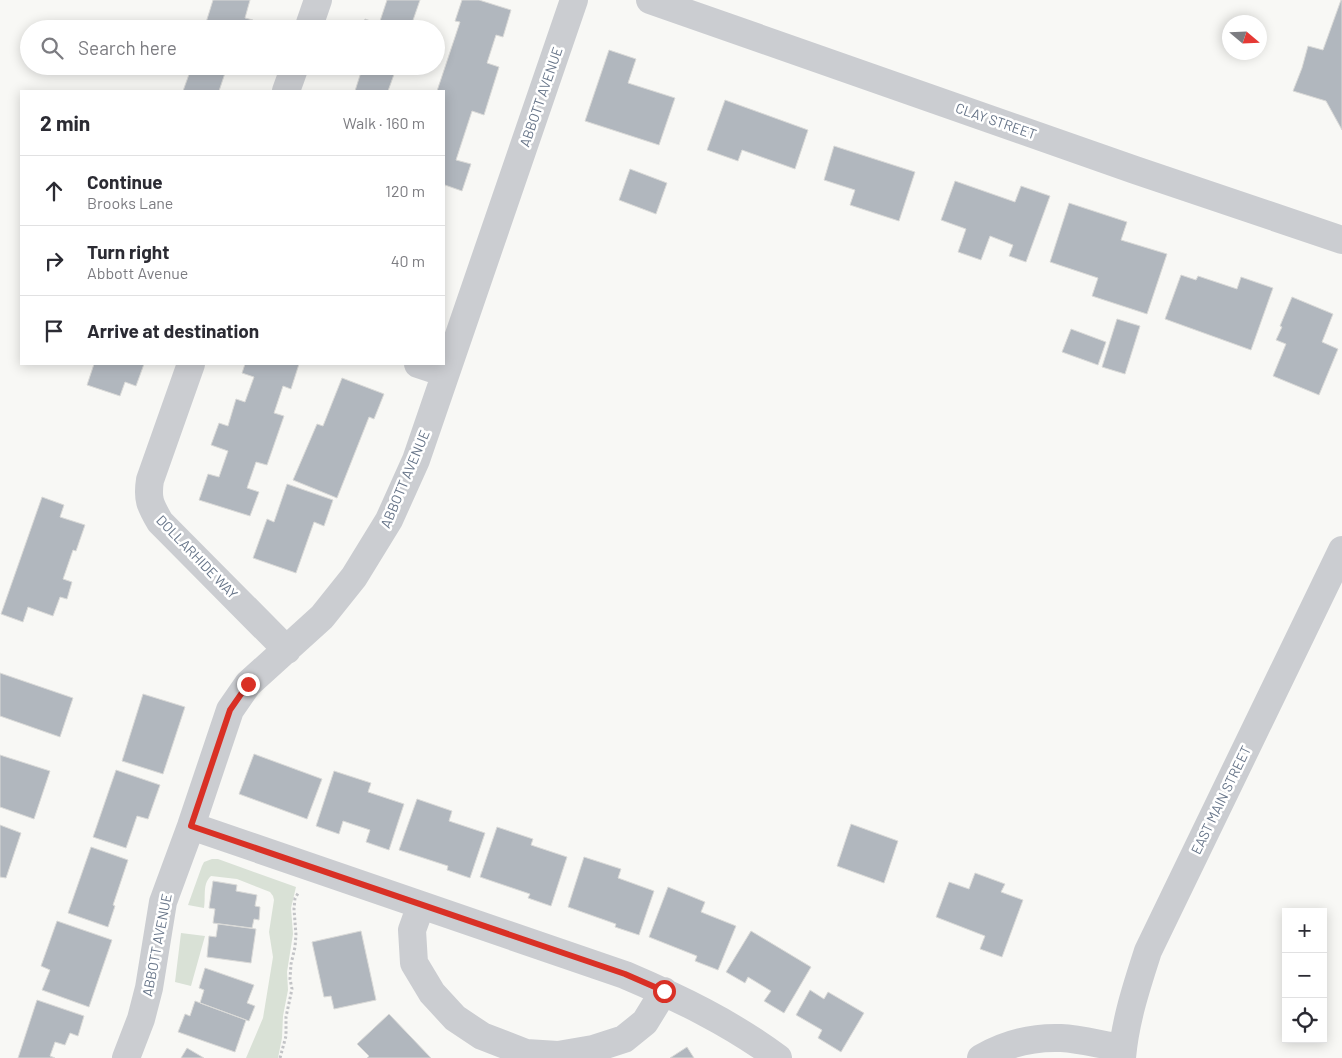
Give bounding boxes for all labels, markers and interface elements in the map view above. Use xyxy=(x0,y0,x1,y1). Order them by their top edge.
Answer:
north arrow xyxy=(1222,15,1267,60)
search box xyxy=(20,20,445,75)
icon: search xyxy=(38,34,66,62)
text: Search here xyxy=(78,36,177,59)
street label: ABBOTT AVENUE xyxy=(515,45,566,149)
street label: CLAY STREET xyxy=(953,99,1039,142)
text: 2 min xyxy=(40,110,90,135)
text: Walk · 160 m xyxy=(343,113,425,132)
text: Continue xyxy=(87,170,163,193)
icon: ahead xyxy=(40,177,68,205)
text: 120 m xyxy=(385,181,425,200)
text: Brooks Lane xyxy=(87,193,173,212)
text: Turn right xyxy=(87,240,169,263)
icon: right xyxy=(40,247,68,275)
text: 40 m xyxy=(391,251,425,270)
text: Abbott Avenue xyxy=(87,263,188,282)
icon: arrive xyxy=(40,317,68,345)
text: Arrive at destination xyxy=(87,319,259,342)
street label: ABBOTT AVENUE xyxy=(376,427,433,530)
street label: DOLLARHIDE WAY xyxy=(153,511,242,602)
route end xyxy=(237,673,260,696)
street label: EAST MAIN STREET xyxy=(1187,743,1254,857)
street label: ABBOTT AVENUE xyxy=(138,892,175,998)
map controls xyxy=(1282,908,1327,1043)
button: + xyxy=(1282,908,1327,953)
button: − xyxy=(1282,953,1327,998)
route start xyxy=(653,980,676,1003)
button: locate xyxy=(1282,998,1327,1043)

